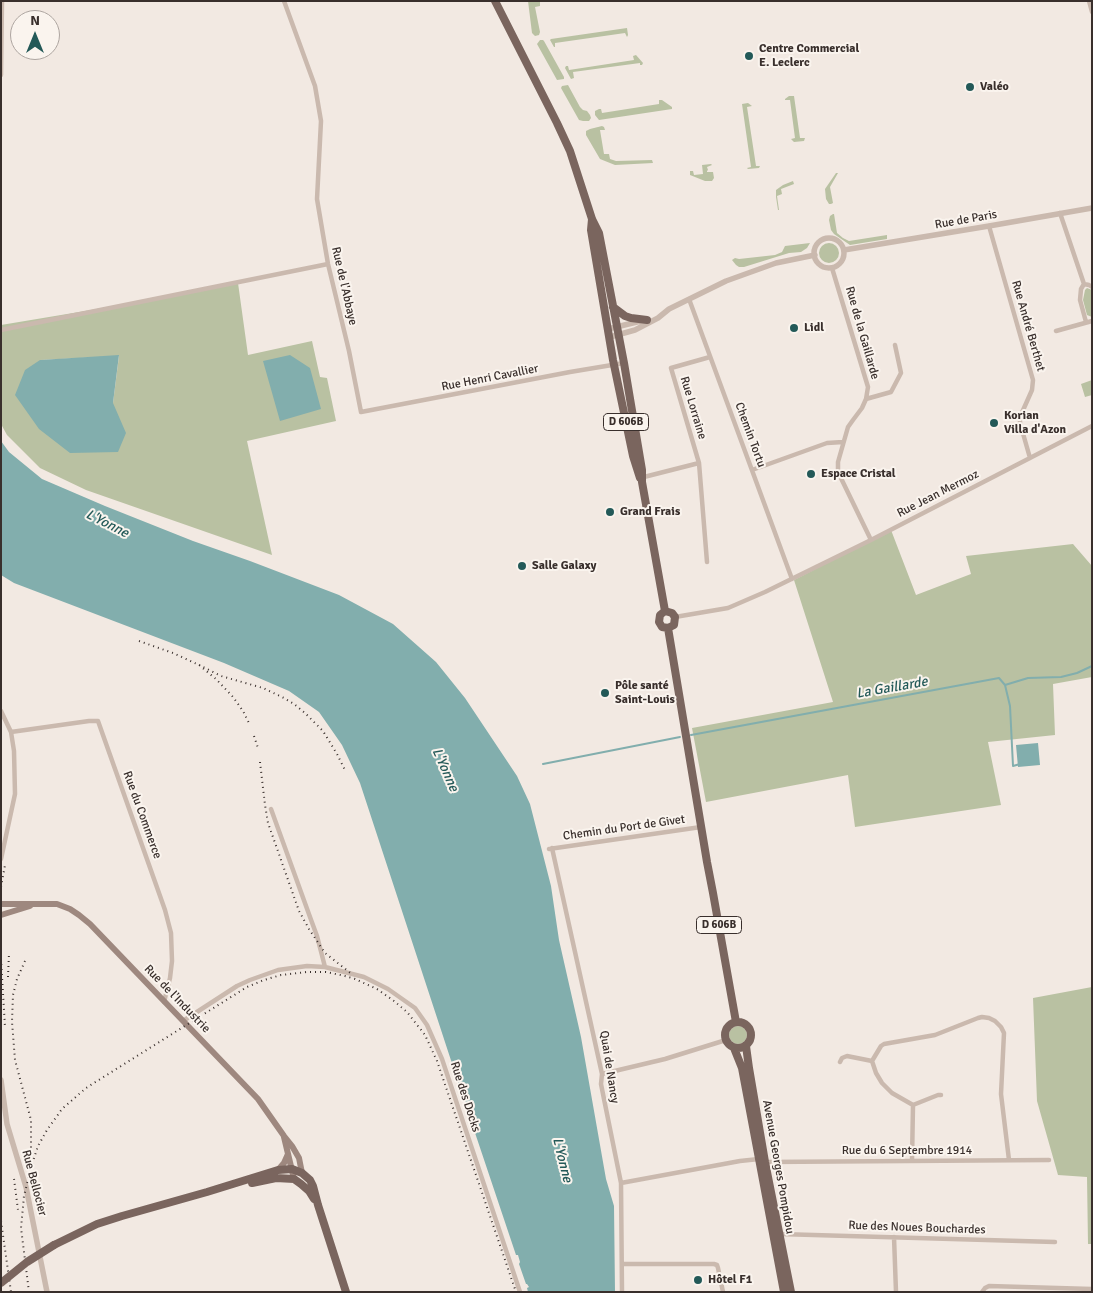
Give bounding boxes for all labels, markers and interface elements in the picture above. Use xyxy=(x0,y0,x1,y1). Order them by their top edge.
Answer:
north arrow xyxy=(10,10,60,60)
text: N xyxy=(30,12,40,29)
place label: Centre Commercial E. Leclerc xyxy=(759,42,859,70)
marker: Centre Commercial E. Leclerc xyxy=(743,50,755,62)
place label: Valéo xyxy=(980,80,1009,94)
marker: Valéo xyxy=(964,81,976,93)
street label: Rue de Paris xyxy=(934,207,998,233)
street label: Rue de l'Abbaye xyxy=(328,245,360,327)
street label: Rue André Berthet xyxy=(1008,279,1048,373)
street label: Rue de la Gaillarde xyxy=(842,285,882,381)
place label: Lidl xyxy=(804,321,824,335)
marker: Lidl xyxy=(788,322,800,334)
street label: Rue Henri Cavallier xyxy=(440,362,540,394)
street label: Rue Lorraine xyxy=(677,375,709,441)
street label: Chemin Tortu xyxy=(732,400,768,470)
place label: Korian Villa d'Azon xyxy=(1004,409,1066,437)
road number: D 606B xyxy=(604,414,648,431)
marker: Korian Villa d'Azon xyxy=(988,417,1000,429)
place label: Espace Cristal xyxy=(821,467,896,481)
street label: Rue Jean Mermoz xyxy=(895,467,981,521)
marker: Espace Cristal xyxy=(805,468,817,480)
place label: Grand Frais xyxy=(620,505,680,519)
water label: L'Yonne xyxy=(83,506,131,542)
marker: Grand Frais xyxy=(604,506,616,518)
place label: Salle Galaxy xyxy=(532,559,596,573)
marker: Salle Galaxy xyxy=(516,560,528,572)
water label: La Gaillarde xyxy=(855,673,929,703)
place label: Pôle santé Saint-Louis xyxy=(615,679,675,707)
marker: Pôle santé Saint-Louis xyxy=(599,687,611,699)
water label: L'Yonne xyxy=(428,746,462,794)
street label: Rue du Commerce xyxy=(120,769,164,861)
street label: Chemin du Port de Givet xyxy=(562,812,686,844)
road number: D 606B xyxy=(696,916,742,934)
street label: Rue de l'Industrie xyxy=(141,962,213,1036)
street label: Quai de Nancy xyxy=(596,1030,622,1104)
street label: Rue des Docks xyxy=(447,1060,483,1134)
street label: Avenue Georges Pompidou xyxy=(759,1099,797,1235)
water label: L'Yonne xyxy=(548,1136,576,1184)
street label: Rue du 6 Septembre 1914 xyxy=(842,1144,972,1158)
street label: Rue Bellocier xyxy=(18,1148,50,1218)
street label: Rue des Noues Bouchardes xyxy=(848,1218,986,1238)
place label: Hôtel F1 xyxy=(708,1273,752,1287)
marker: Hôtel F1 xyxy=(692,1274,704,1286)

